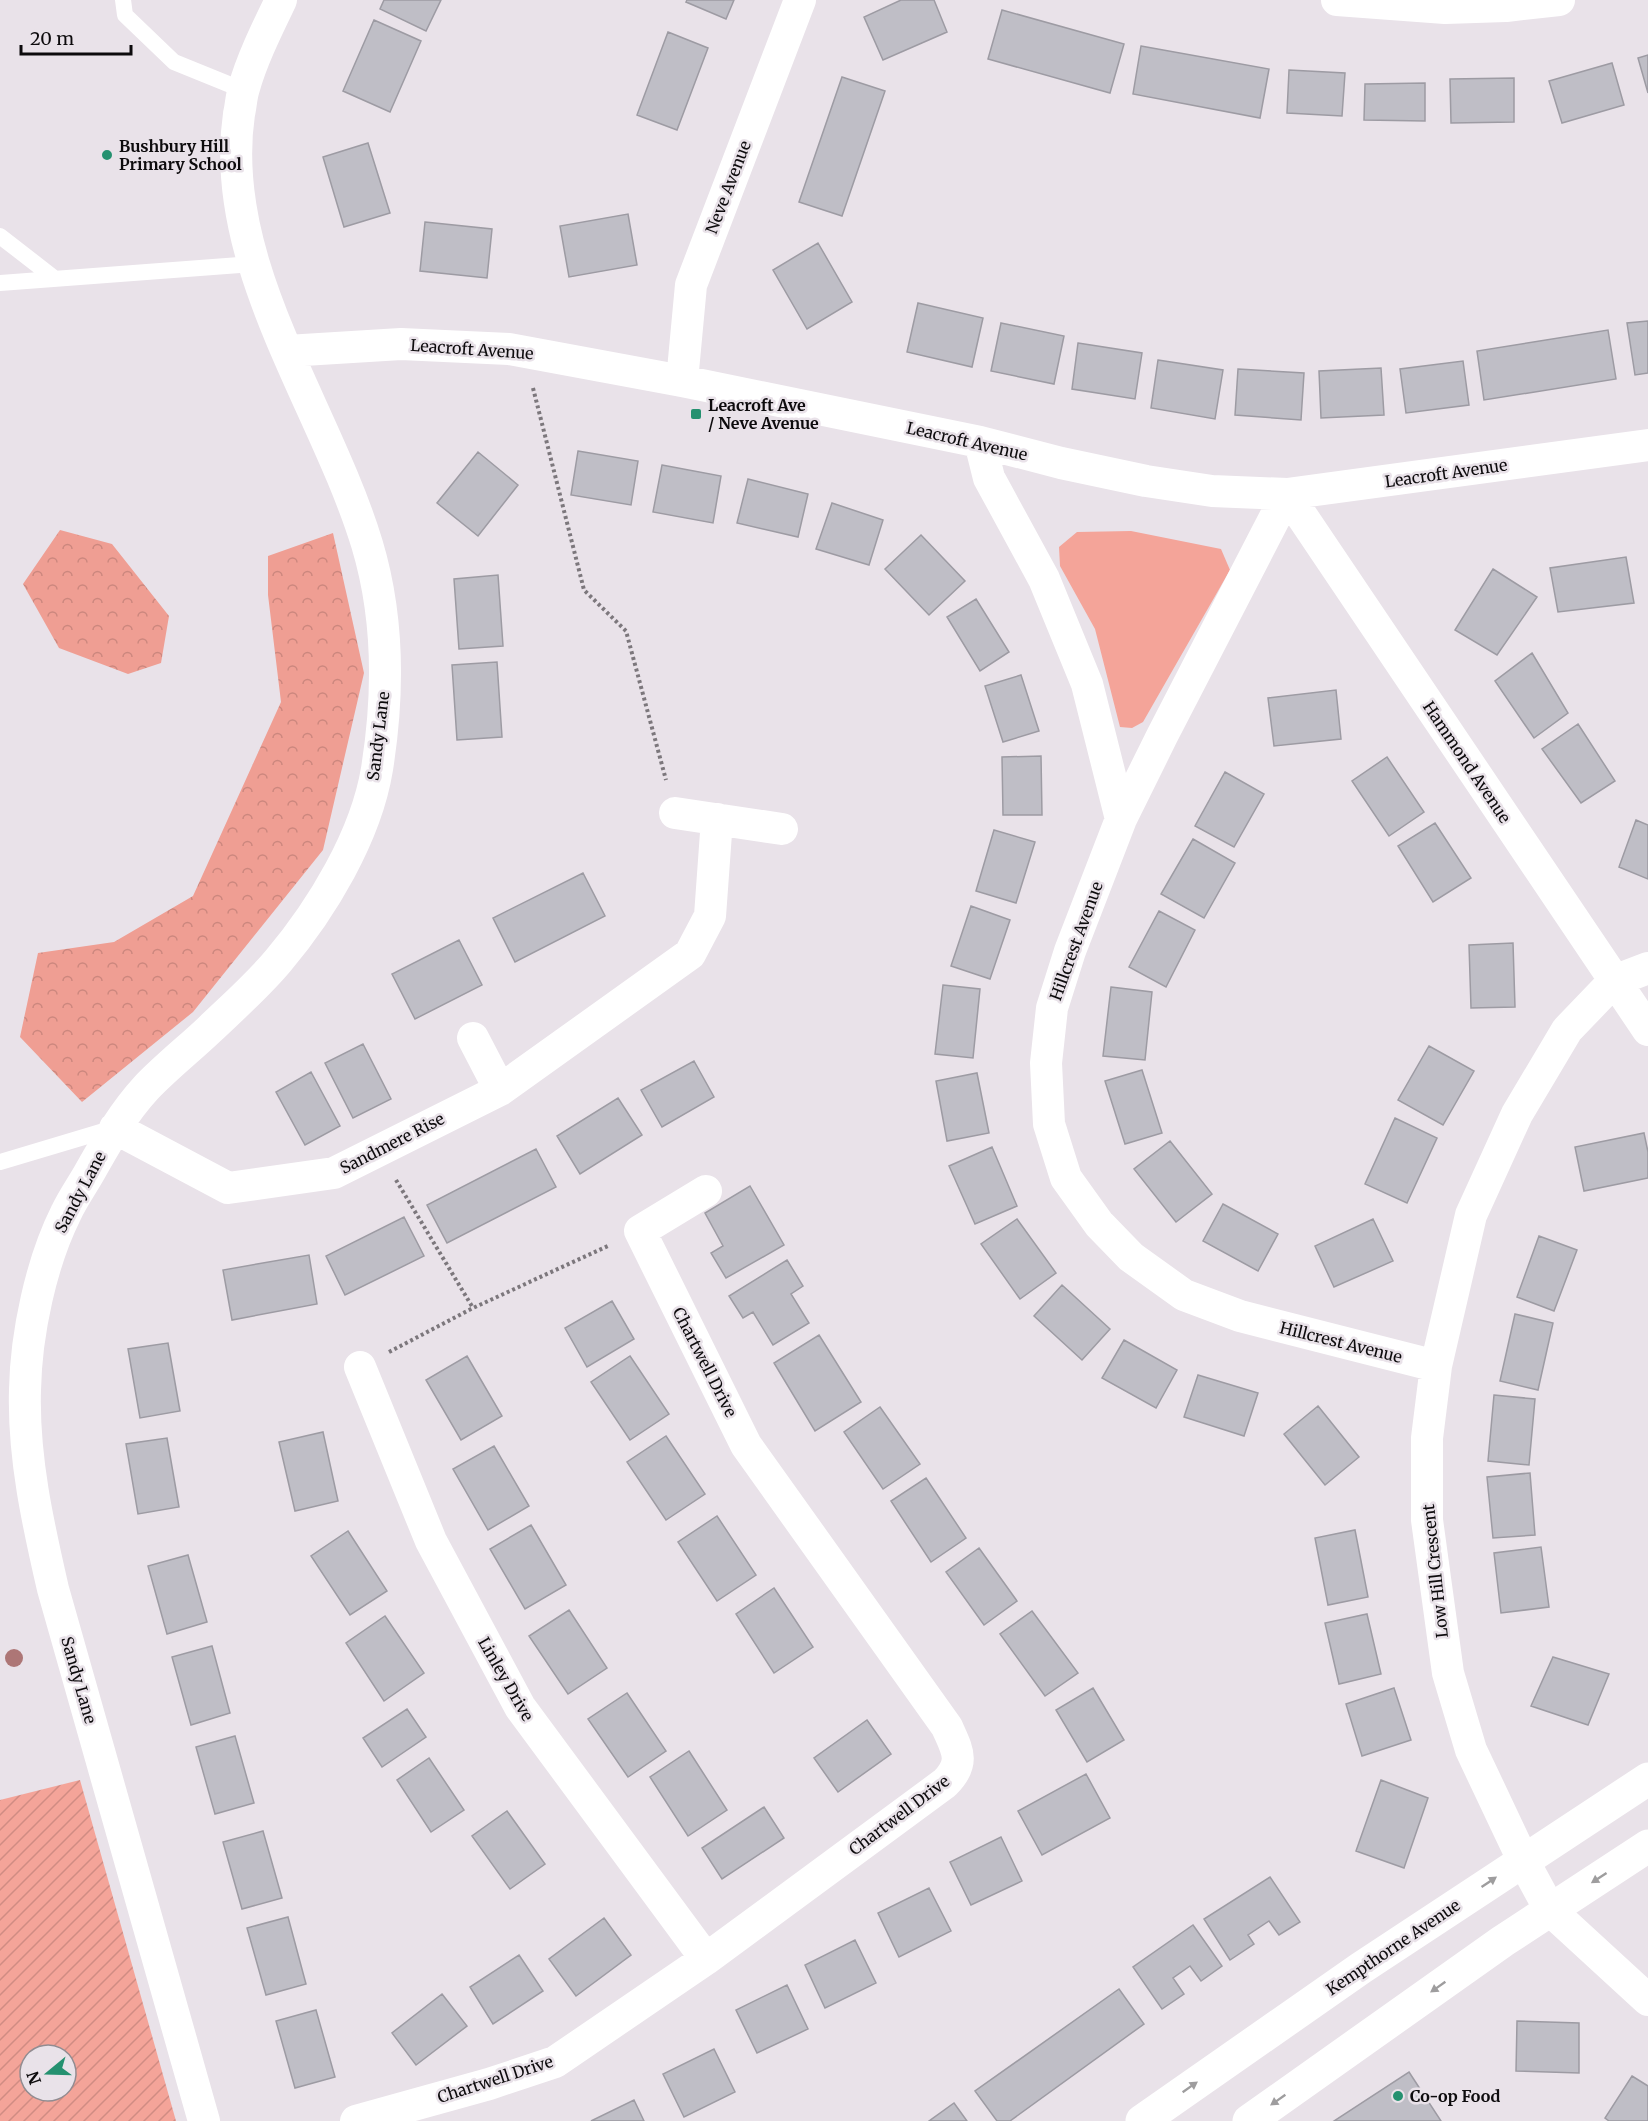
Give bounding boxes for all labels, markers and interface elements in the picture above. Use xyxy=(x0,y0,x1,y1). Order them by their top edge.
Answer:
scale bar xyxy=(21,18,130,56)
text: 20 m xyxy=(30,27,74,50)
place label: Bushbury Hill Primary School xyxy=(119,136,242,174)
street label: Neve Avenue xyxy=(701,138,755,236)
marker: Bushbury Hill Primary School xyxy=(100,148,114,162)
street label: Leacroft Avenue xyxy=(410,335,534,363)
place label: Leacroft Ave / Neve Avenue xyxy=(708,395,819,433)
marker: Leacroft Ave / Neve Avenue xyxy=(689,407,703,421)
street label: Leacroft Avenue xyxy=(905,417,1029,465)
street label: Leacroft Avenue xyxy=(1383,455,1509,491)
street label: Sandy Lane xyxy=(363,690,393,782)
street label: Hammond Avenue xyxy=(1419,697,1515,827)
street label: Hillcrest Avenue xyxy=(1045,879,1107,1003)
street label: Sandmere Rise xyxy=(336,1108,448,1178)
street label: Sandy Lane xyxy=(50,1148,110,1236)
street label: Chartwell Drive xyxy=(669,1304,741,1420)
street label: Hillcrest Avenue xyxy=(1278,1317,1404,1367)
street label: Low Hill Crescent xyxy=(1418,1502,1452,1639)
street label: Linley Drive xyxy=(474,1633,538,1725)
street label: Sandy Lane xyxy=(57,1634,101,1726)
street label: Chartwell Drive xyxy=(845,1771,953,1859)
one-way arrow xyxy=(1591,1872,1607,1883)
one-way arrow xyxy=(1481,1876,1497,1888)
street label: Kempthorne Avenue xyxy=(1322,1895,1464,1999)
one-way arrow xyxy=(1430,1981,1445,1993)
north arrow xyxy=(18,2043,78,2103)
street label: Chartwell Drive xyxy=(435,2051,555,2107)
text: N xyxy=(22,2068,45,2087)
one-way arrow xyxy=(1182,2082,1198,2093)
place label: Co-op Food xyxy=(1410,2086,1501,2106)
marker: Co-op Food xyxy=(1391,2089,1405,2103)
one-way arrow xyxy=(1271,2094,1287,2106)

